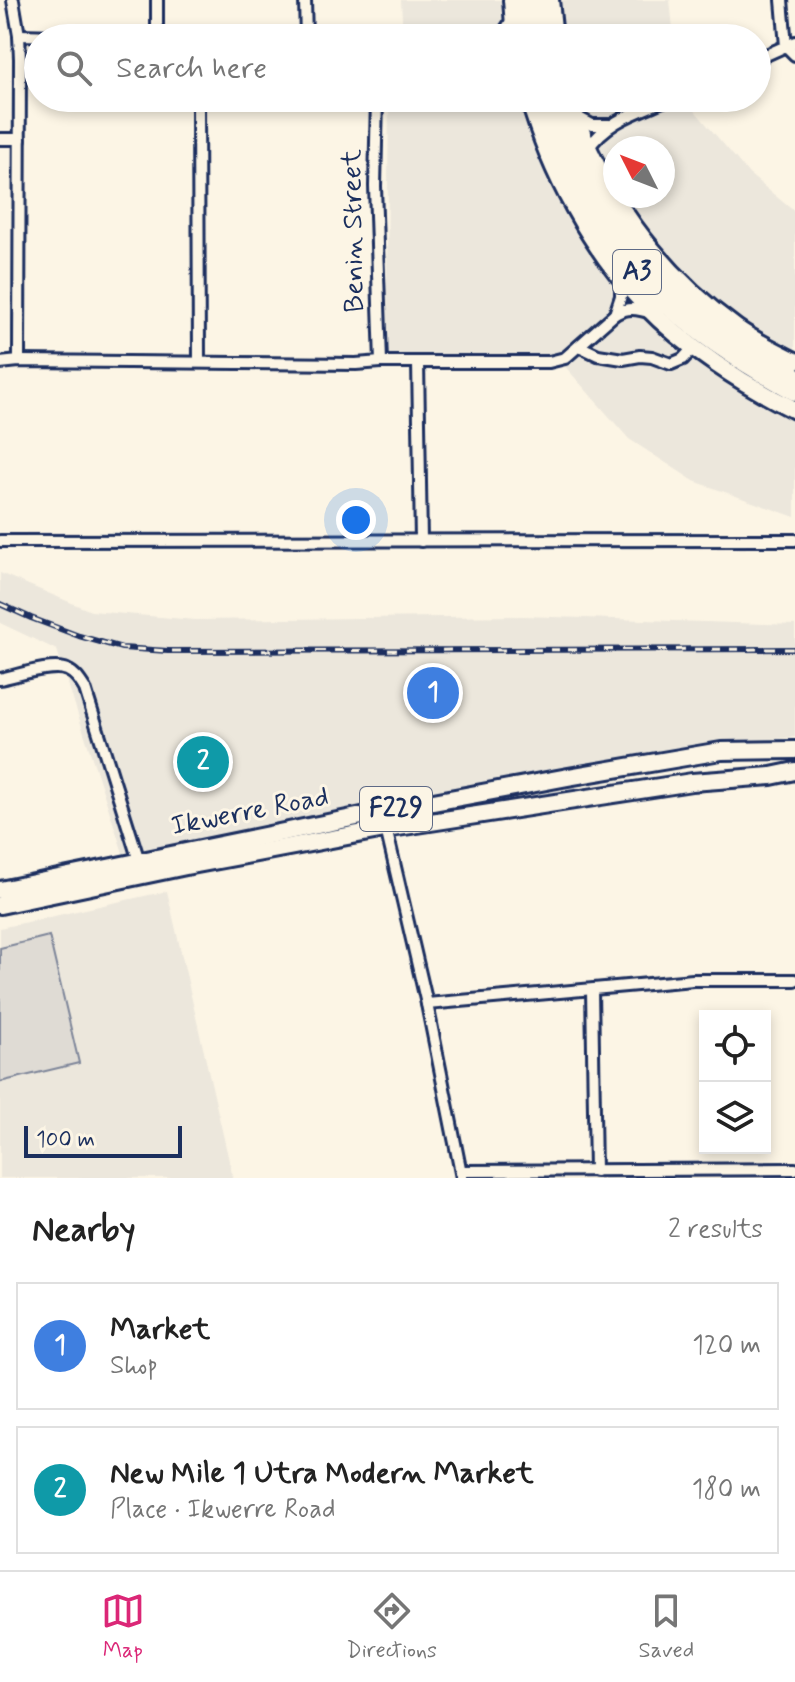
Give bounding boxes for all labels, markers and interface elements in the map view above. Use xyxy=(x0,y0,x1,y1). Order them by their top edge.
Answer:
search box xyxy=(24,24,771,112)
icon: search xyxy=(52,46,96,90)
text: Search here xyxy=(116,49,267,88)
north arrow xyxy=(603,136,675,208)
street label: Benin Street xyxy=(334,148,374,313)
road number: A3 xyxy=(613,250,661,294)
your location xyxy=(336,500,376,540)
pin: 1 xyxy=(407,663,459,723)
pin: 2 xyxy=(177,732,229,792)
street label: Ikwerre Road xyxy=(168,779,332,845)
road number: F229 xyxy=(360,787,432,831)
map controls xyxy=(699,1010,771,1154)
button: locate xyxy=(699,1010,771,1082)
button: layers xyxy=(699,1082,771,1154)
scale bar xyxy=(24,1122,182,1158)
text: 100 m xyxy=(36,1126,95,1154)
text: Nearby xyxy=(32,1208,136,1253)
text: 2 results xyxy=(668,1213,763,1247)
text: Market xyxy=(110,1310,210,1349)
text: 1 xyxy=(54,1329,66,1363)
text: 120 m xyxy=(692,1329,761,1363)
text: Shop xyxy=(110,1349,158,1383)
text: New Mile 1 Utra Modern Market xyxy=(110,1454,534,1493)
text: 2 xyxy=(54,1473,66,1507)
text: 180 m xyxy=(692,1473,761,1507)
text: Place · Ikwerre Road xyxy=(110,1493,335,1527)
tab: Map xyxy=(101,1589,145,1665)
tab: Directions xyxy=(346,1589,437,1665)
tab: Saved xyxy=(639,1589,694,1665)

